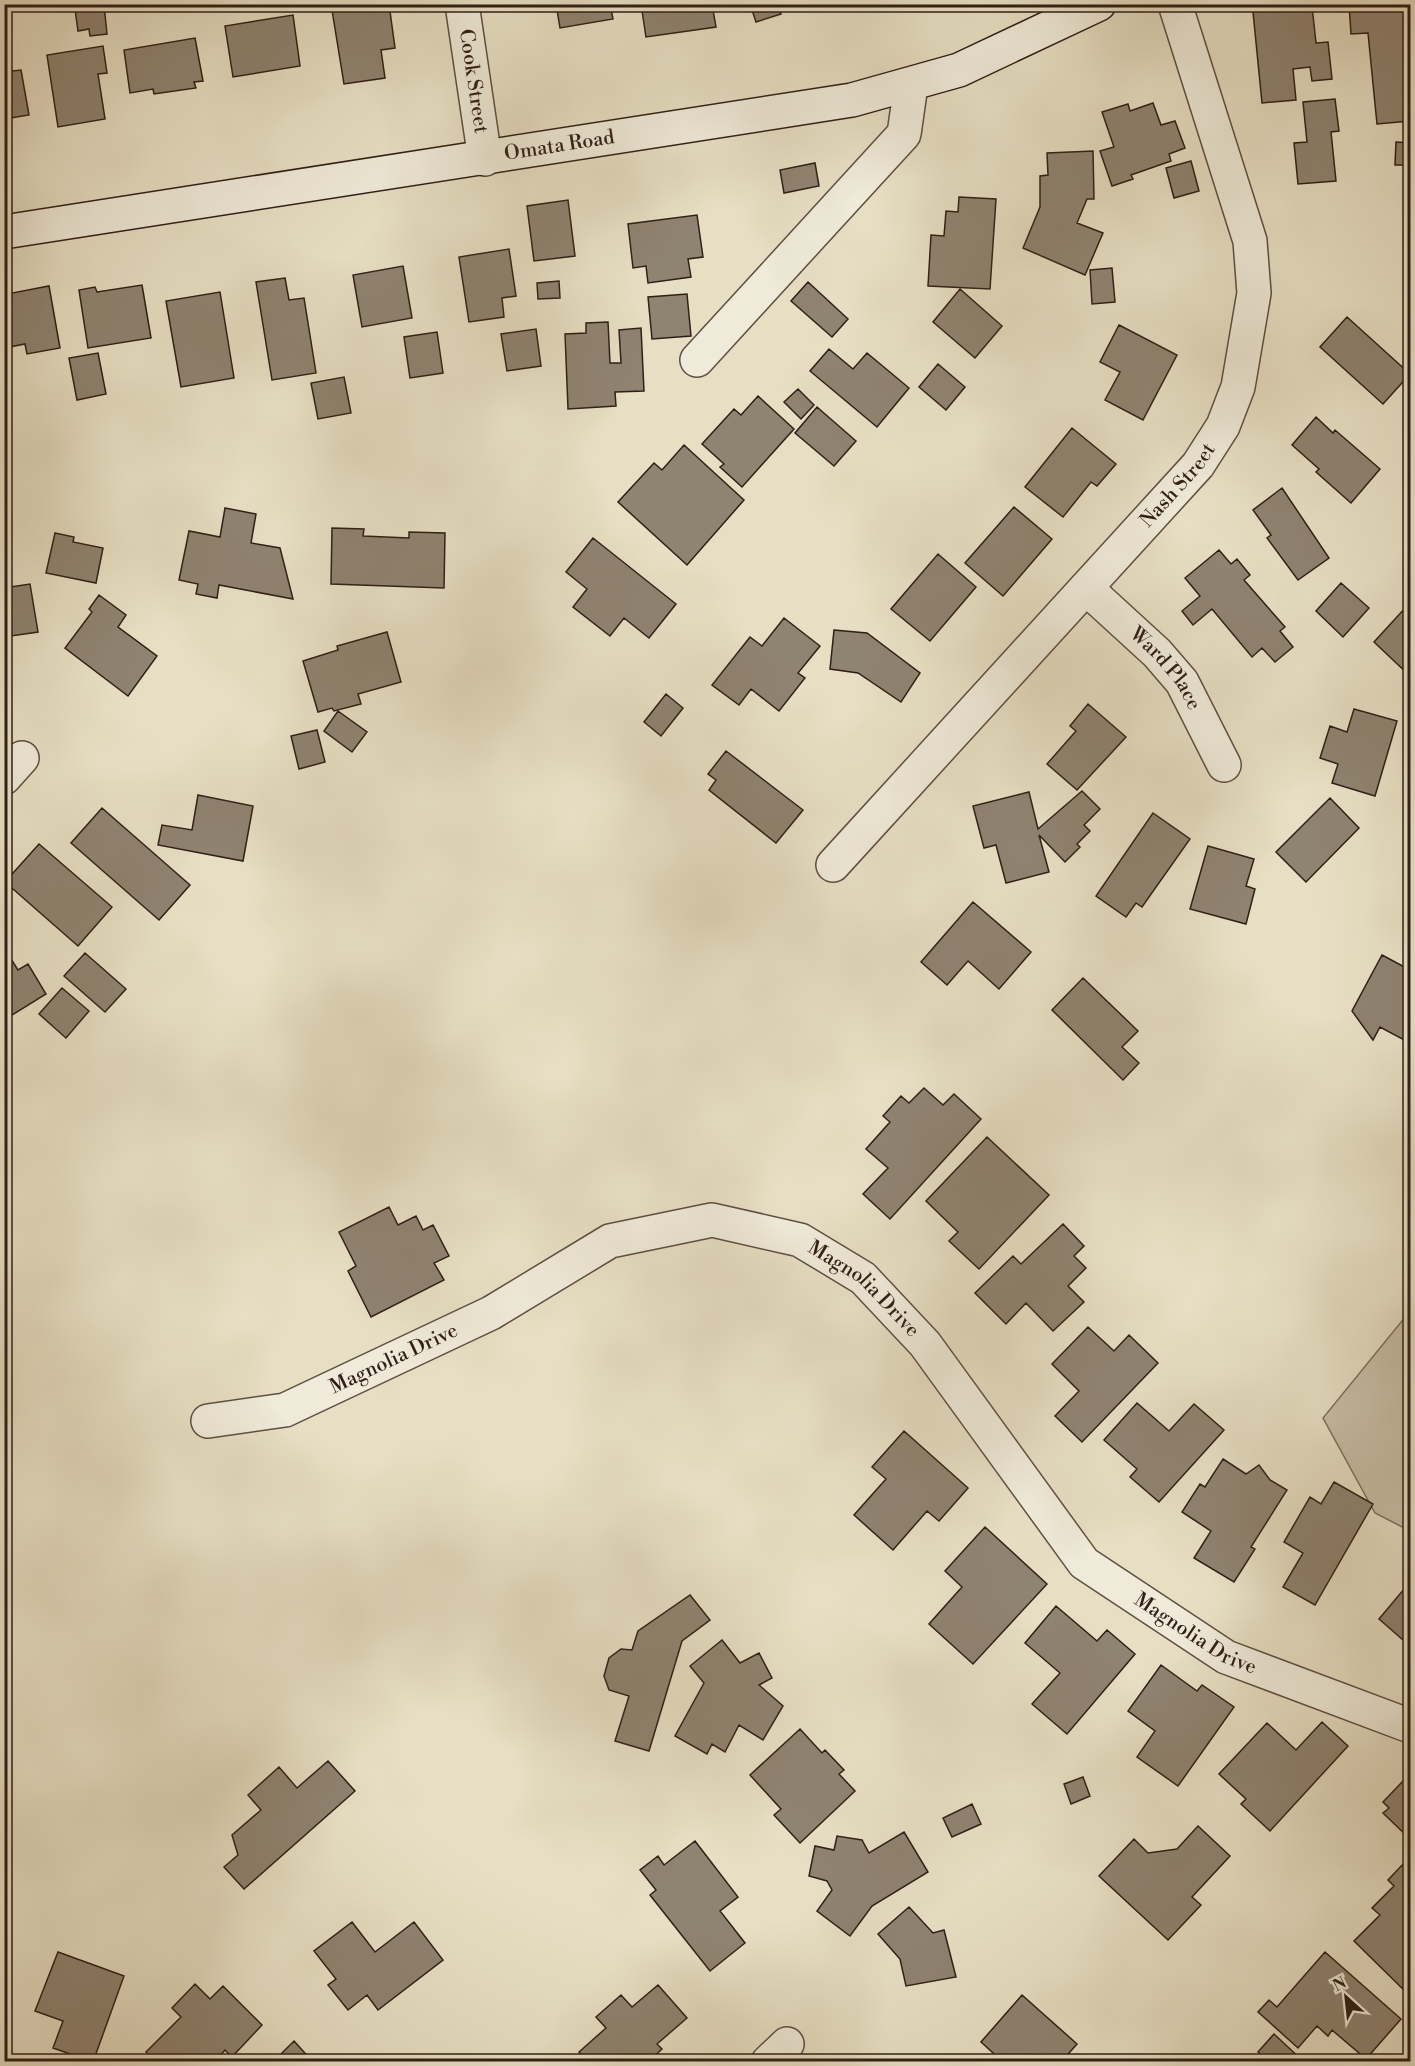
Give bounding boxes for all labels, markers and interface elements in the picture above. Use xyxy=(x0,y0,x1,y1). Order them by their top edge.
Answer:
street label: Cook Street xyxy=(453,27,494,135)
street label: Omata Road xyxy=(502,125,617,166)
street label: Nash Street xyxy=(1135,439,1221,533)
street label: Ward Place xyxy=(1124,621,1207,714)
street label: Magnolia Drive xyxy=(803,1235,925,1343)
street label: Magnolia Drive xyxy=(326,1318,462,1400)
street label: Magnolia Drive xyxy=(1129,1587,1260,1680)
north arrow xyxy=(1316,1967,1376,2027)
text: N xyxy=(1329,1973,1350,1996)

